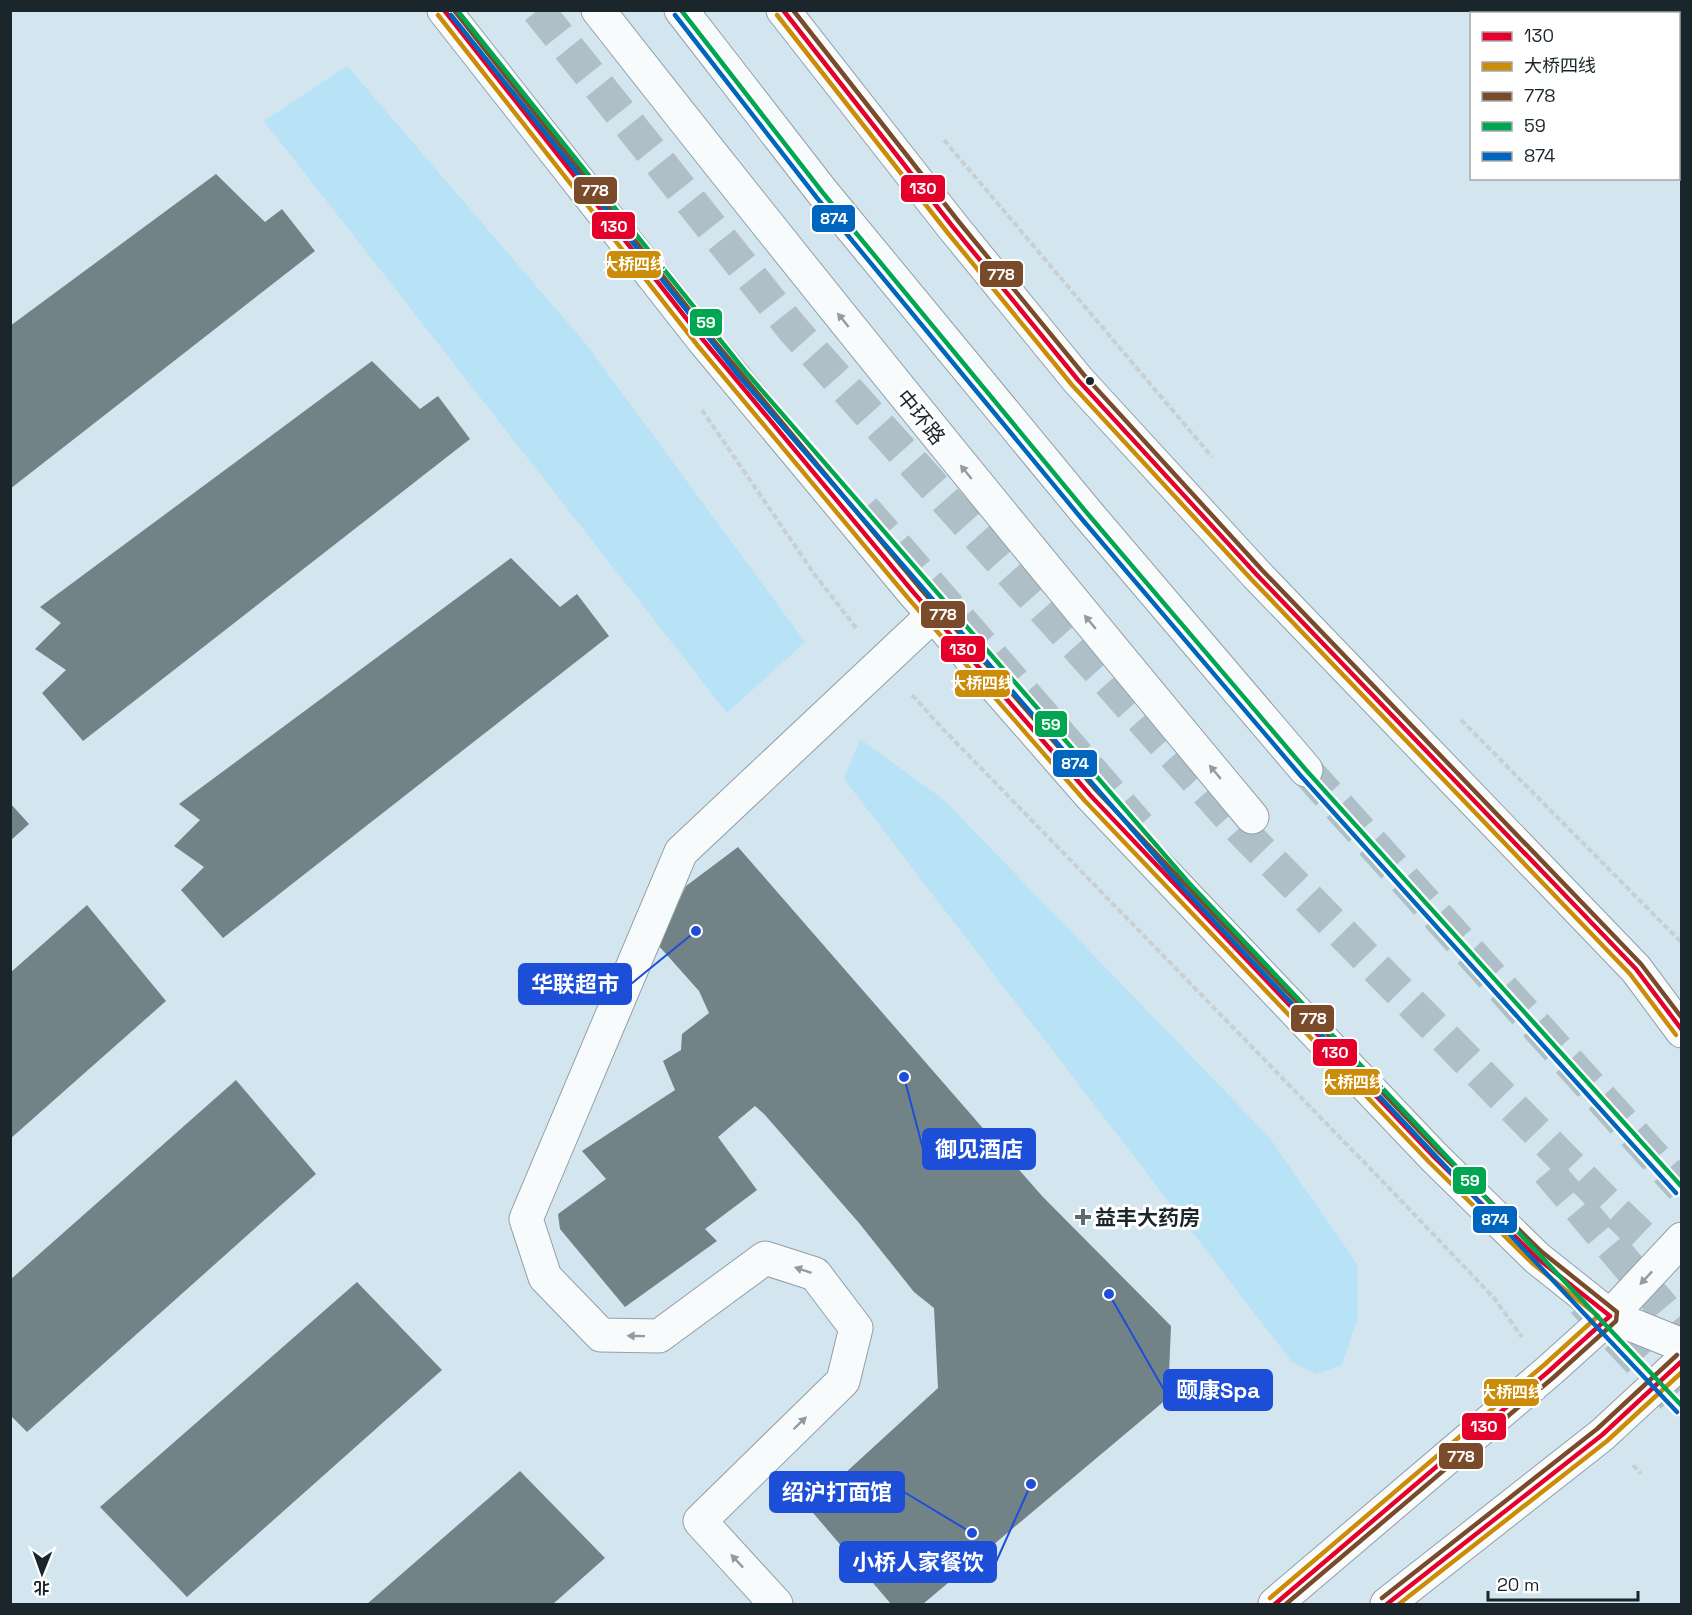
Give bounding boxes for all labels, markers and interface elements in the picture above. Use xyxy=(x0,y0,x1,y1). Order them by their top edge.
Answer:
legend xyxy=(1470,12,1680,180)
text: 130 xyxy=(1524,24,1554,47)
text: 大桥四线 xyxy=(1524,54,1596,77)
text: 778 xyxy=(1524,84,1555,107)
text: 59 xyxy=(1524,114,1546,137)
text: 874 xyxy=(1524,144,1555,167)
line badge: 130 xyxy=(900,174,946,203)
line badge: 778 xyxy=(573,176,618,205)
text: 130 xyxy=(909,178,937,199)
text: 778 xyxy=(581,180,609,201)
line badge: 874 xyxy=(811,204,856,233)
text: 874 xyxy=(820,208,848,229)
line badge: 130 xyxy=(591,211,636,240)
text: 130 xyxy=(600,216,628,237)
line badge: 大桥四线 xyxy=(606,250,662,279)
text: 大桥四线 xyxy=(602,254,666,275)
line badge: 778 xyxy=(979,260,1024,288)
text: 778 xyxy=(987,264,1015,285)
line badge: 59 xyxy=(689,308,723,337)
text: 59 xyxy=(696,312,716,333)
one-way arrow xyxy=(837,312,850,328)
unlabelled marker xyxy=(1084,375,1096,387)
street label: 中环路 xyxy=(891,384,951,450)
one-way arrow xyxy=(960,464,973,480)
line badge: 778 xyxy=(920,600,966,629)
text: 778 xyxy=(929,604,957,625)
one-way arrow xyxy=(1084,615,1097,630)
line badge: 130 xyxy=(940,635,986,663)
text: 130 xyxy=(949,639,977,660)
line badge: 大桥四线 xyxy=(954,669,1011,698)
text: 大桥四线 xyxy=(950,673,1014,694)
line badge: 59 xyxy=(1034,710,1068,738)
text: 59 xyxy=(1041,714,1061,735)
line badge: 874 xyxy=(1052,749,1098,778)
text: 874 xyxy=(1061,753,1089,774)
one-way arrow xyxy=(1208,764,1221,780)
callout: 华联超市 xyxy=(519,964,631,1004)
text: 华联超市 xyxy=(531,970,619,998)
line badge: 778 xyxy=(1290,1004,1335,1033)
text: 778 xyxy=(1299,1008,1327,1029)
line badge: 130 xyxy=(1312,1038,1358,1067)
text: 130 xyxy=(1321,1042,1349,1063)
line badge: 大桥四线 xyxy=(1324,1068,1381,1096)
text: 大桥四线 xyxy=(1321,1072,1385,1093)
callout: 御见酒店 xyxy=(923,1129,1035,1169)
text: 御见酒店 xyxy=(935,1135,1023,1163)
line badge: 59 xyxy=(1452,1166,1487,1195)
text: 59 xyxy=(1460,1170,1480,1191)
place label: 益丰大药房 xyxy=(1095,1204,1200,1231)
line badge: 874 xyxy=(1472,1205,1518,1234)
text: 874 xyxy=(1481,1209,1509,1230)
marker: 益丰大药房 xyxy=(1076,1210,1090,1224)
one-way arrow xyxy=(794,1265,812,1274)
one-way arrow xyxy=(1639,1270,1653,1285)
one-way arrow xyxy=(626,1331,645,1340)
callout: 颐康Spa xyxy=(1164,1370,1272,1410)
text: 颐康Spa xyxy=(1176,1376,1260,1404)
line badge: 大桥四线 xyxy=(1483,1378,1540,1407)
text: 大桥四线 xyxy=(1480,1382,1544,1403)
line badge: 130 xyxy=(1461,1412,1507,1441)
text: 130 xyxy=(1470,1416,1498,1437)
one-way arrow xyxy=(792,1417,806,1431)
line badge: 778 xyxy=(1438,1442,1484,1470)
text: 778 xyxy=(1447,1446,1475,1467)
callout: 绍沪打面馆 xyxy=(770,1472,904,1512)
text: 绍沪打面馆 xyxy=(782,1478,892,1506)
callout: 小桥人家餐饮 xyxy=(840,1542,996,1582)
north arrow xyxy=(12,1543,72,1603)
text: 小桥人家餐饮 xyxy=(852,1548,984,1576)
one-way arrow xyxy=(730,1554,744,1569)
scale bar xyxy=(1488,1564,1638,1602)
text: 20 m xyxy=(1497,1573,1540,1596)
text: 北 xyxy=(34,1577,50,1598)

